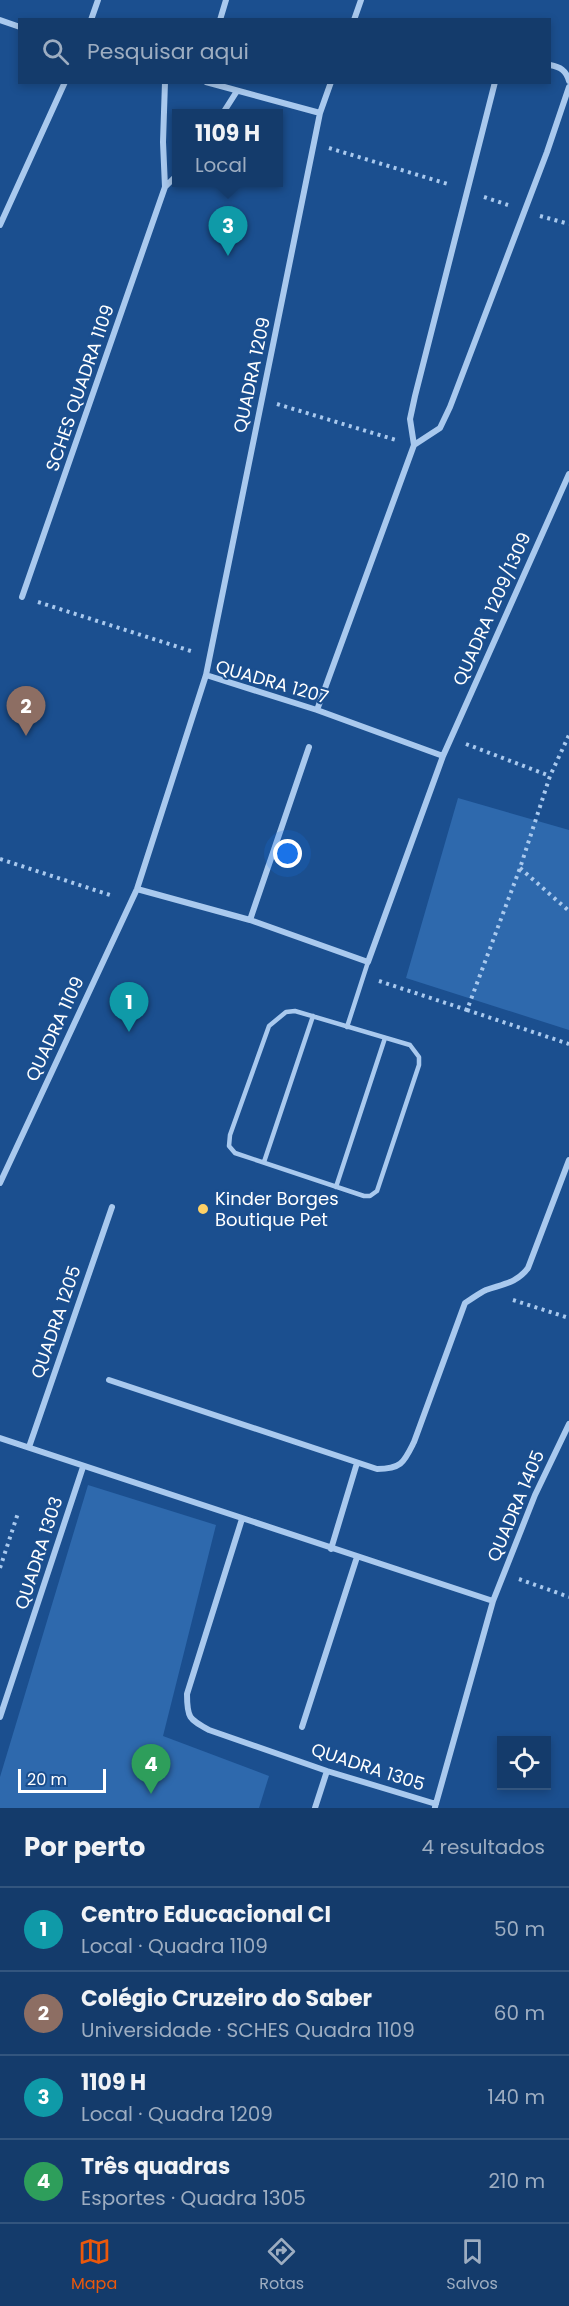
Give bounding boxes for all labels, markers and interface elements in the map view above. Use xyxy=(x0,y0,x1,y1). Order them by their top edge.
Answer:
search box xyxy=(18,18,551,84)
icon: search xyxy=(39,35,72,68)
text: Pesquisar aqui xyxy=(87,36,249,67)
popup xyxy=(172,109,283,187)
text: 1109 H xyxy=(195,118,260,149)
text: Local xyxy=(195,151,247,179)
pin: 3 xyxy=(208,206,248,256)
street label: SCHES QUADRA 1109 xyxy=(39,301,120,475)
street label: QUADRA 1209 xyxy=(227,315,276,435)
street label: QUADRA 1209/1309 xyxy=(446,528,537,689)
street label: QUADRA 1207 xyxy=(213,653,332,710)
pin: 2 xyxy=(6,686,46,736)
your location xyxy=(273,839,302,868)
street label: QUADRA 1109 xyxy=(19,972,90,1085)
pin: 1 xyxy=(110,982,148,1032)
place label: Kinder Borges Boutique Pet xyxy=(215,1186,339,1232)
marker: Kinder Borges Boutique Pet xyxy=(196,1202,210,1216)
street label: QUADRA 1205 xyxy=(25,1262,87,1382)
street label: QUADRA 1405 xyxy=(481,1446,550,1565)
street label: QUADRA 1303 xyxy=(9,1493,69,1613)
street label: QUADRA 1305 xyxy=(308,1736,428,1797)
map controls xyxy=(497,1736,551,1790)
button: locate xyxy=(497,1736,551,1790)
pin: 4 xyxy=(132,1744,170,1794)
scale bar xyxy=(18,1766,106,1794)
text: 20 m xyxy=(27,1768,67,1791)
text: Por perto xyxy=(24,1829,145,1865)
text: 4 resultados xyxy=(422,1833,545,1861)
text: Centro Educacional CI xyxy=(81,1899,331,1930)
text: 1 xyxy=(40,1915,47,1943)
text: 50 m xyxy=(494,1915,545,1943)
text: Local · Quadra 1109 xyxy=(81,1932,268,1960)
text: Colégio Cruzeiro do Saber xyxy=(81,1983,372,2014)
text: 2 xyxy=(38,1999,49,2027)
text: 60 m xyxy=(494,1999,545,2027)
text: Universidade · SCHES Quadra 1109 xyxy=(81,2016,415,2044)
text: 1109 H xyxy=(81,2067,146,2098)
text: 3 xyxy=(37,2083,50,2111)
text: 140 m xyxy=(488,2083,545,2111)
text: Local · Quadra 1209 xyxy=(81,2100,273,2128)
text: Três quadras xyxy=(81,2151,230,2182)
text: 4 xyxy=(37,2167,50,2195)
text: 210 m xyxy=(489,2167,545,2195)
text: Esportes · Quadra 1305 xyxy=(81,2184,306,2212)
tab: Mapa xyxy=(71,2235,117,2296)
tab: Rotas xyxy=(259,2235,304,2296)
tab: Salvos xyxy=(446,2235,498,2296)

